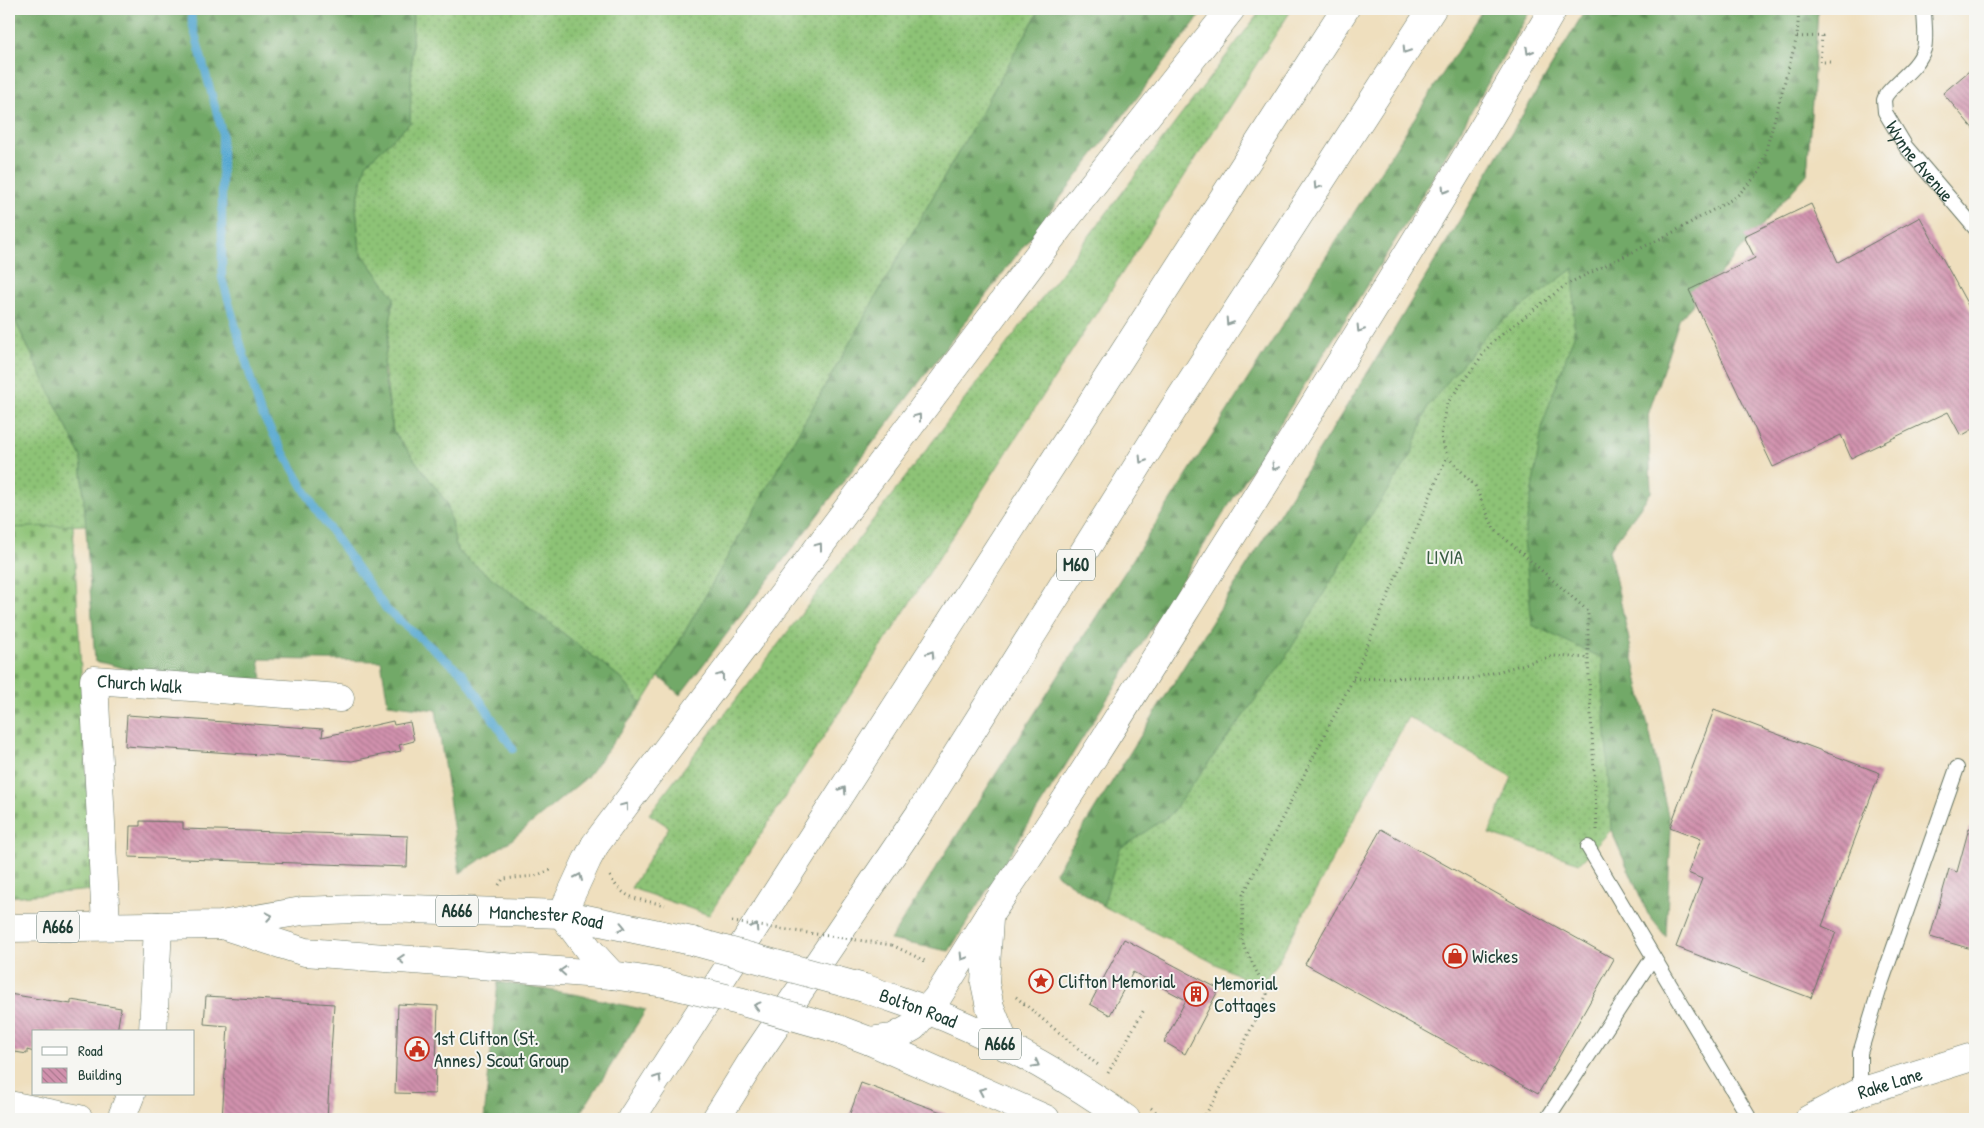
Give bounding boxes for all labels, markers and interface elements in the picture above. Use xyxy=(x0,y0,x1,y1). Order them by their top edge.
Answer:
one-way arrow xyxy=(1402,44,1412,53)
one-way arrow xyxy=(1525,46,1535,55)
street label: Wynne Avenue xyxy=(1880,115,1960,208)
one-way arrow xyxy=(1313,180,1323,189)
one-way arrow xyxy=(1442,185,1452,194)
one-way arrow xyxy=(1226,317,1235,326)
one-way arrow xyxy=(1357,323,1367,332)
one-way arrow xyxy=(912,414,920,423)
one-way arrow xyxy=(1139,454,1148,463)
one-way arrow xyxy=(1272,462,1281,471)
one-way arrow xyxy=(814,543,822,552)
park label: LIVIA xyxy=(1427,544,1463,570)
road number: M60 xyxy=(1057,550,1095,580)
one-way arrow xyxy=(925,650,934,659)
street label: Church Walk xyxy=(96,667,183,699)
one-way arrow xyxy=(716,673,724,682)
one-way arrow xyxy=(837,787,846,796)
one-way arrow xyxy=(619,803,627,812)
one-way arrow xyxy=(572,873,583,882)
road number: A666 xyxy=(436,896,478,926)
street label: Manchester Road xyxy=(489,899,606,935)
road number: A666 xyxy=(37,912,79,942)
one-way arrow xyxy=(265,912,274,922)
one-way arrow xyxy=(618,921,627,932)
one-way arrow xyxy=(749,923,758,933)
shop icon: Wickes xyxy=(1442,943,1468,969)
place label: Wickes xyxy=(1472,943,1518,969)
one-way arrow xyxy=(960,951,970,960)
one-way arrow xyxy=(397,954,405,965)
one-way arrow xyxy=(559,966,567,977)
place icon: Clifton Memorial xyxy=(1028,968,1054,994)
place label: Clifton Memorial xyxy=(1058,968,1176,994)
place label: Memorial Cottages xyxy=(1214,970,1278,1018)
building icon: Memorial Cottages xyxy=(1183,981,1209,1007)
street label: Bolton Road xyxy=(876,982,962,1034)
one-way arrow xyxy=(753,1001,762,1012)
place label: 1st Clifton (St. Annes) Scout Group xyxy=(434,1025,569,1073)
road number: A666 xyxy=(979,1028,1021,1060)
legend xyxy=(32,1030,195,1096)
public building icon: 1st Clifton (St. Annes) Scout Group xyxy=(404,1036,430,1062)
text: Road xyxy=(78,1040,103,1061)
one-way arrow xyxy=(1031,1057,1040,1067)
street label: Rake Lane xyxy=(1854,1060,1926,1105)
text: Building xyxy=(78,1064,122,1085)
one-way arrow xyxy=(651,1075,661,1084)
one-way arrow xyxy=(978,1086,987,1097)

